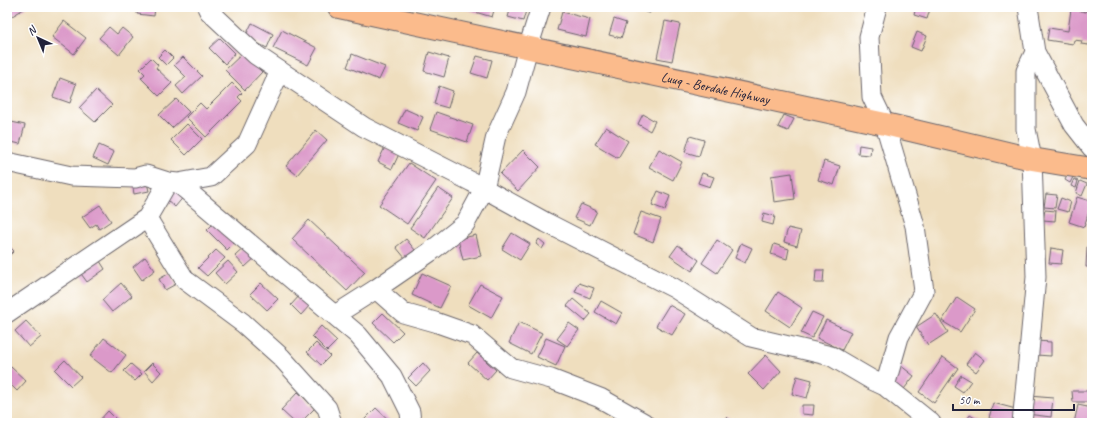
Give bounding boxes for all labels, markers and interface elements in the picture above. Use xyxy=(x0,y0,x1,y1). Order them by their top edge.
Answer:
north arrow xyxy=(18,18,58,58)
text: N xyxy=(24,22,40,38)
street label: Luuq - Berdale Highway xyxy=(660,68,772,108)
scale bar xyxy=(953,386,1074,412)
text: 50 m xyxy=(959,392,981,408)

